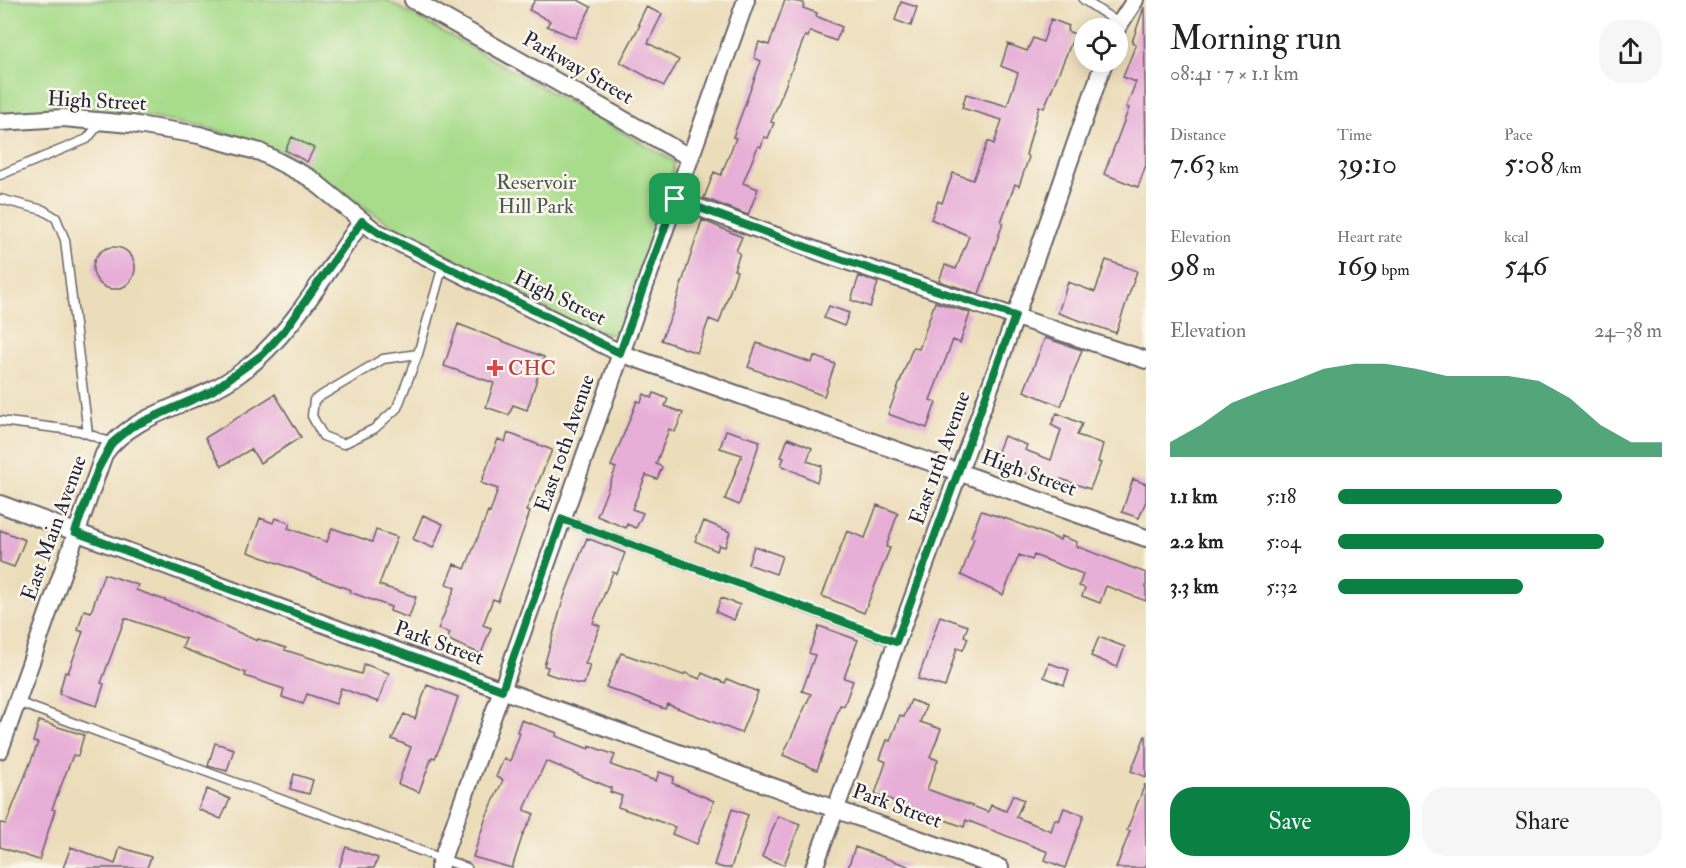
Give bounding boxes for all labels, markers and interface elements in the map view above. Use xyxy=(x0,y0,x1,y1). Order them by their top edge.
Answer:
map controls xyxy=(1074,18,1128,72)
button: locate xyxy=(1074,18,1128,72)
text: Morning run xyxy=(1170,18,1342,59)
button: share xyxy=(1599,20,1662,83)
street label: Parkway Street xyxy=(518,25,638,111)
text: 08:41 · 7 × 1.1 km xyxy=(1170,61,1299,86)
street label: High Street xyxy=(47,85,147,117)
text: Distance xyxy=(1170,125,1226,145)
text: Time xyxy=(1337,125,1372,145)
text: Pace xyxy=(1504,125,1533,145)
text: 7.63 xyxy=(1170,145,1216,182)
text: 39:10 xyxy=(1337,145,1397,182)
text: 5:08 xyxy=(1504,145,1554,182)
text: km xyxy=(1216,158,1239,178)
text: /km xyxy=(1554,158,1582,178)
park label: Reservoir Hill Park xyxy=(496,169,576,220)
pin xyxy=(649,173,700,224)
icon: arrive xyxy=(658,182,691,215)
text: Elevation xyxy=(1170,227,1231,247)
text: Heart rate xyxy=(1337,227,1402,247)
text: kcal xyxy=(1504,227,1529,247)
text: 98 xyxy=(1170,247,1199,284)
text: 169 xyxy=(1337,247,1378,284)
text: 546 xyxy=(1504,247,1548,284)
text: m xyxy=(1199,260,1215,280)
text: bpm xyxy=(1378,260,1410,280)
street label: High Street xyxy=(510,264,611,332)
text: Elevation xyxy=(1170,318,1246,343)
text: 24–38 m xyxy=(1594,318,1662,343)
place label: CHC xyxy=(508,355,556,382)
marker: CHC xyxy=(486,359,504,377)
street label: East 10th Avenue xyxy=(529,371,601,515)
street label: East 11th Avenue xyxy=(903,387,977,528)
street label: High Street xyxy=(978,443,1080,503)
street label: East Main Avenue xyxy=(15,451,93,604)
text: 1.1 km xyxy=(1170,484,1217,509)
text: 5:18 xyxy=(1266,484,1296,509)
text: 2.2 km xyxy=(1170,529,1223,554)
text: 5:04 xyxy=(1266,529,1301,554)
text: 3.3 km xyxy=(1170,574,1218,599)
text: 5:32 xyxy=(1266,574,1298,599)
street label: Park Street xyxy=(391,614,488,672)
street label: Park Street xyxy=(849,777,946,835)
button: Save xyxy=(1170,787,1410,856)
button: Share xyxy=(1422,787,1662,856)

